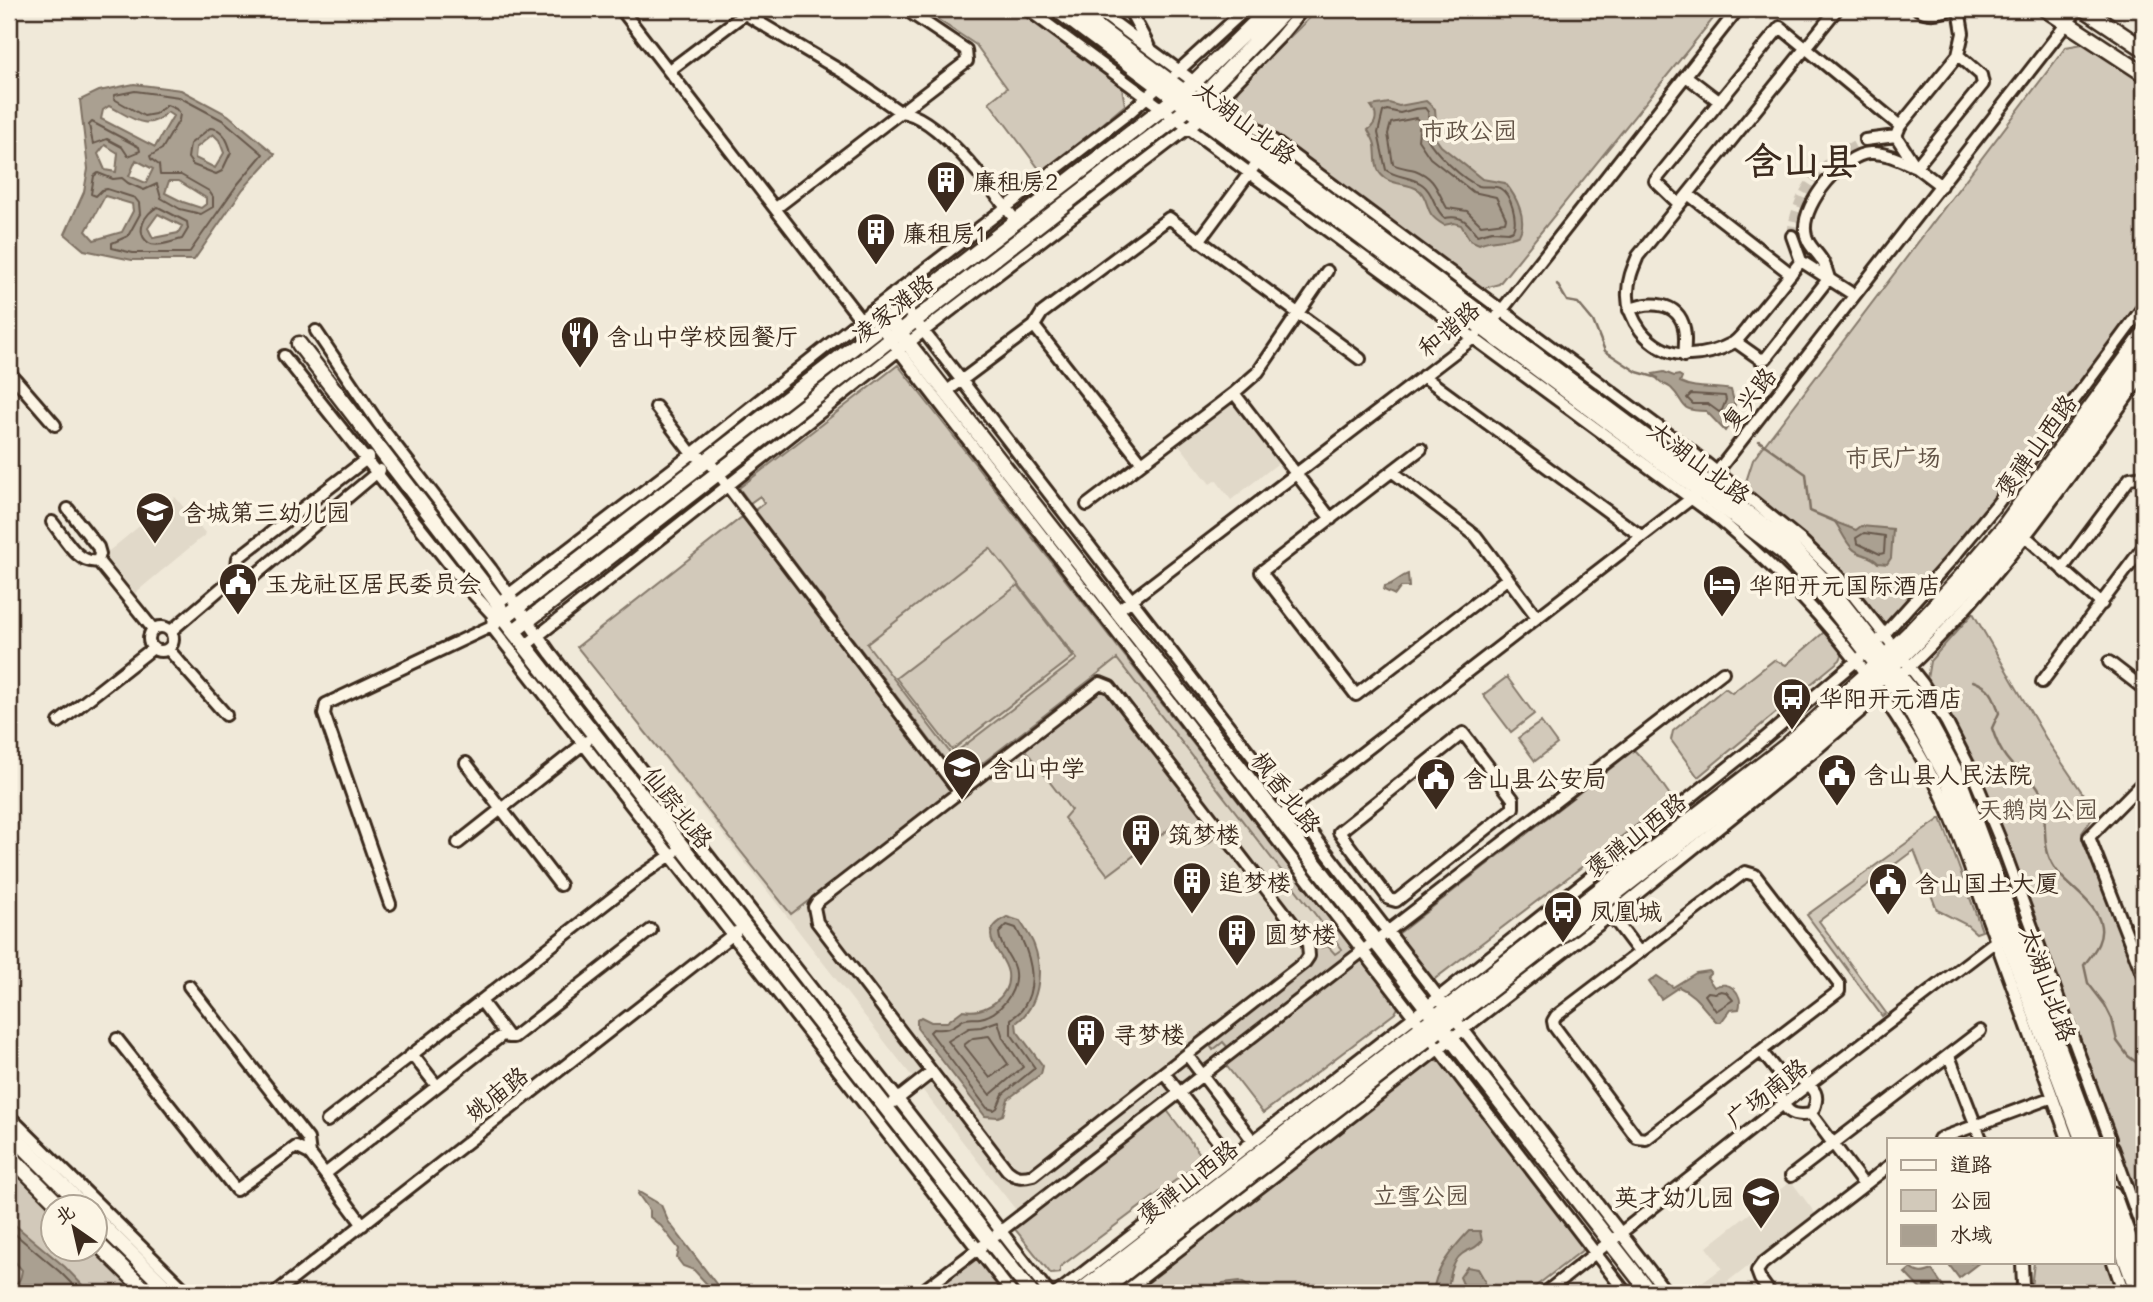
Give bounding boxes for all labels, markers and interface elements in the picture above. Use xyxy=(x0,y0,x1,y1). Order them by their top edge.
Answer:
street label: 太湖山北路 xyxy=(1189,74,1303,170)
park label: 市政公园 xyxy=(1421,114,1517,145)
district label: 含山县 xyxy=(1744,134,1858,184)
building icon: 廉租房2 xyxy=(925,159,967,214)
place label: 廉租房2 xyxy=(973,165,1058,196)
building icon: 廉租房1 xyxy=(855,211,897,266)
place label: 廉租房1 xyxy=(903,217,986,248)
street label: 凌家滩路 xyxy=(845,266,939,350)
street label: 和谐路 xyxy=(1410,293,1486,363)
restaurant icon: 含山中学校园餐厅 xyxy=(559,314,601,369)
place label: 含山中学校园餐厅 xyxy=(607,320,799,351)
street label: 复兴路 xyxy=(1714,360,1782,436)
street label: 褒禅山西路 xyxy=(1987,387,2083,503)
street label: 太湖山北路 xyxy=(1643,414,1757,510)
park label: 市民广场 xyxy=(1845,441,1941,472)
school or university icon: 含城第三幼儿园 xyxy=(134,490,176,545)
place label: 含城第三幼儿园 xyxy=(182,496,350,527)
public building icon: 玉龙社区居民委员会 xyxy=(217,561,259,616)
hotel icon: 华阳开元国际酒店 xyxy=(1701,563,1743,618)
place label: 玉龙社区居民委员会 xyxy=(265,567,481,598)
place label: 华阳开元国际酒店 xyxy=(1749,569,1941,600)
bus stop icon: 华阳开元酒店 xyxy=(1771,676,1813,731)
place label: 华阳开元酒店 xyxy=(1819,682,1963,713)
street label: 枫香北路 xyxy=(1245,745,1329,839)
school or university icon: 含山中学 xyxy=(941,746,983,801)
place label: 含山中学 xyxy=(989,752,1085,783)
public building icon: 含山县人民法院 xyxy=(1816,752,1858,807)
public building icon: 含山县公安局 xyxy=(1415,756,1457,811)
place label: 含山县人民法院 xyxy=(1864,758,2032,789)
street label: 仙踪北路 xyxy=(637,760,721,854)
place label: 含山县公安局 xyxy=(1463,762,1607,793)
street label: 褒禅山西路 xyxy=(1578,785,1692,883)
park label: 天鹅岗公园 xyxy=(1978,793,2098,824)
building icon: 筑梦楼 xyxy=(1120,812,1162,867)
place label: 筑梦楼 xyxy=(1168,818,1240,849)
building icon: 追梦楼 xyxy=(1171,860,1213,915)
public building icon: 含山国土大厦 xyxy=(1867,861,1909,916)
place label: 追梦楼 xyxy=(1219,866,1291,897)
place label: 含山国土大厦 xyxy=(1915,867,2059,898)
bus stop icon: 凤凰城 xyxy=(1542,889,1584,944)
place label: 凤凰城 xyxy=(1590,895,1662,926)
building icon: 圆梦楼 xyxy=(1216,912,1258,967)
place label: 圆梦楼 xyxy=(1264,918,1336,949)
street label: 太湖山北路 xyxy=(2014,922,2084,1046)
building icon: 寻梦楼 xyxy=(1065,1012,1107,1067)
place label: 寻梦楼 xyxy=(1113,1018,1185,1049)
street label: 广场南路 xyxy=(1719,1050,1813,1134)
street label: 姚庙路 xyxy=(458,1059,534,1127)
street label: 褒禅山西路 xyxy=(1130,1132,1244,1230)
legend xyxy=(1887,1138,2114,1264)
text: 道路 xyxy=(1950,1150,1992,1177)
school or university icon: 英才幼儿园 xyxy=(1740,1175,1782,1230)
park label: 立雪公园 xyxy=(1373,1179,1469,1210)
place label: 英才幼儿园 xyxy=(1614,1181,1734,1212)
text: 公园 xyxy=(1950,1186,1992,1213)
north arrow xyxy=(38,1194,108,1264)
text: 北 xyxy=(49,1198,79,1229)
text: 水域 xyxy=(1950,1220,1992,1247)

